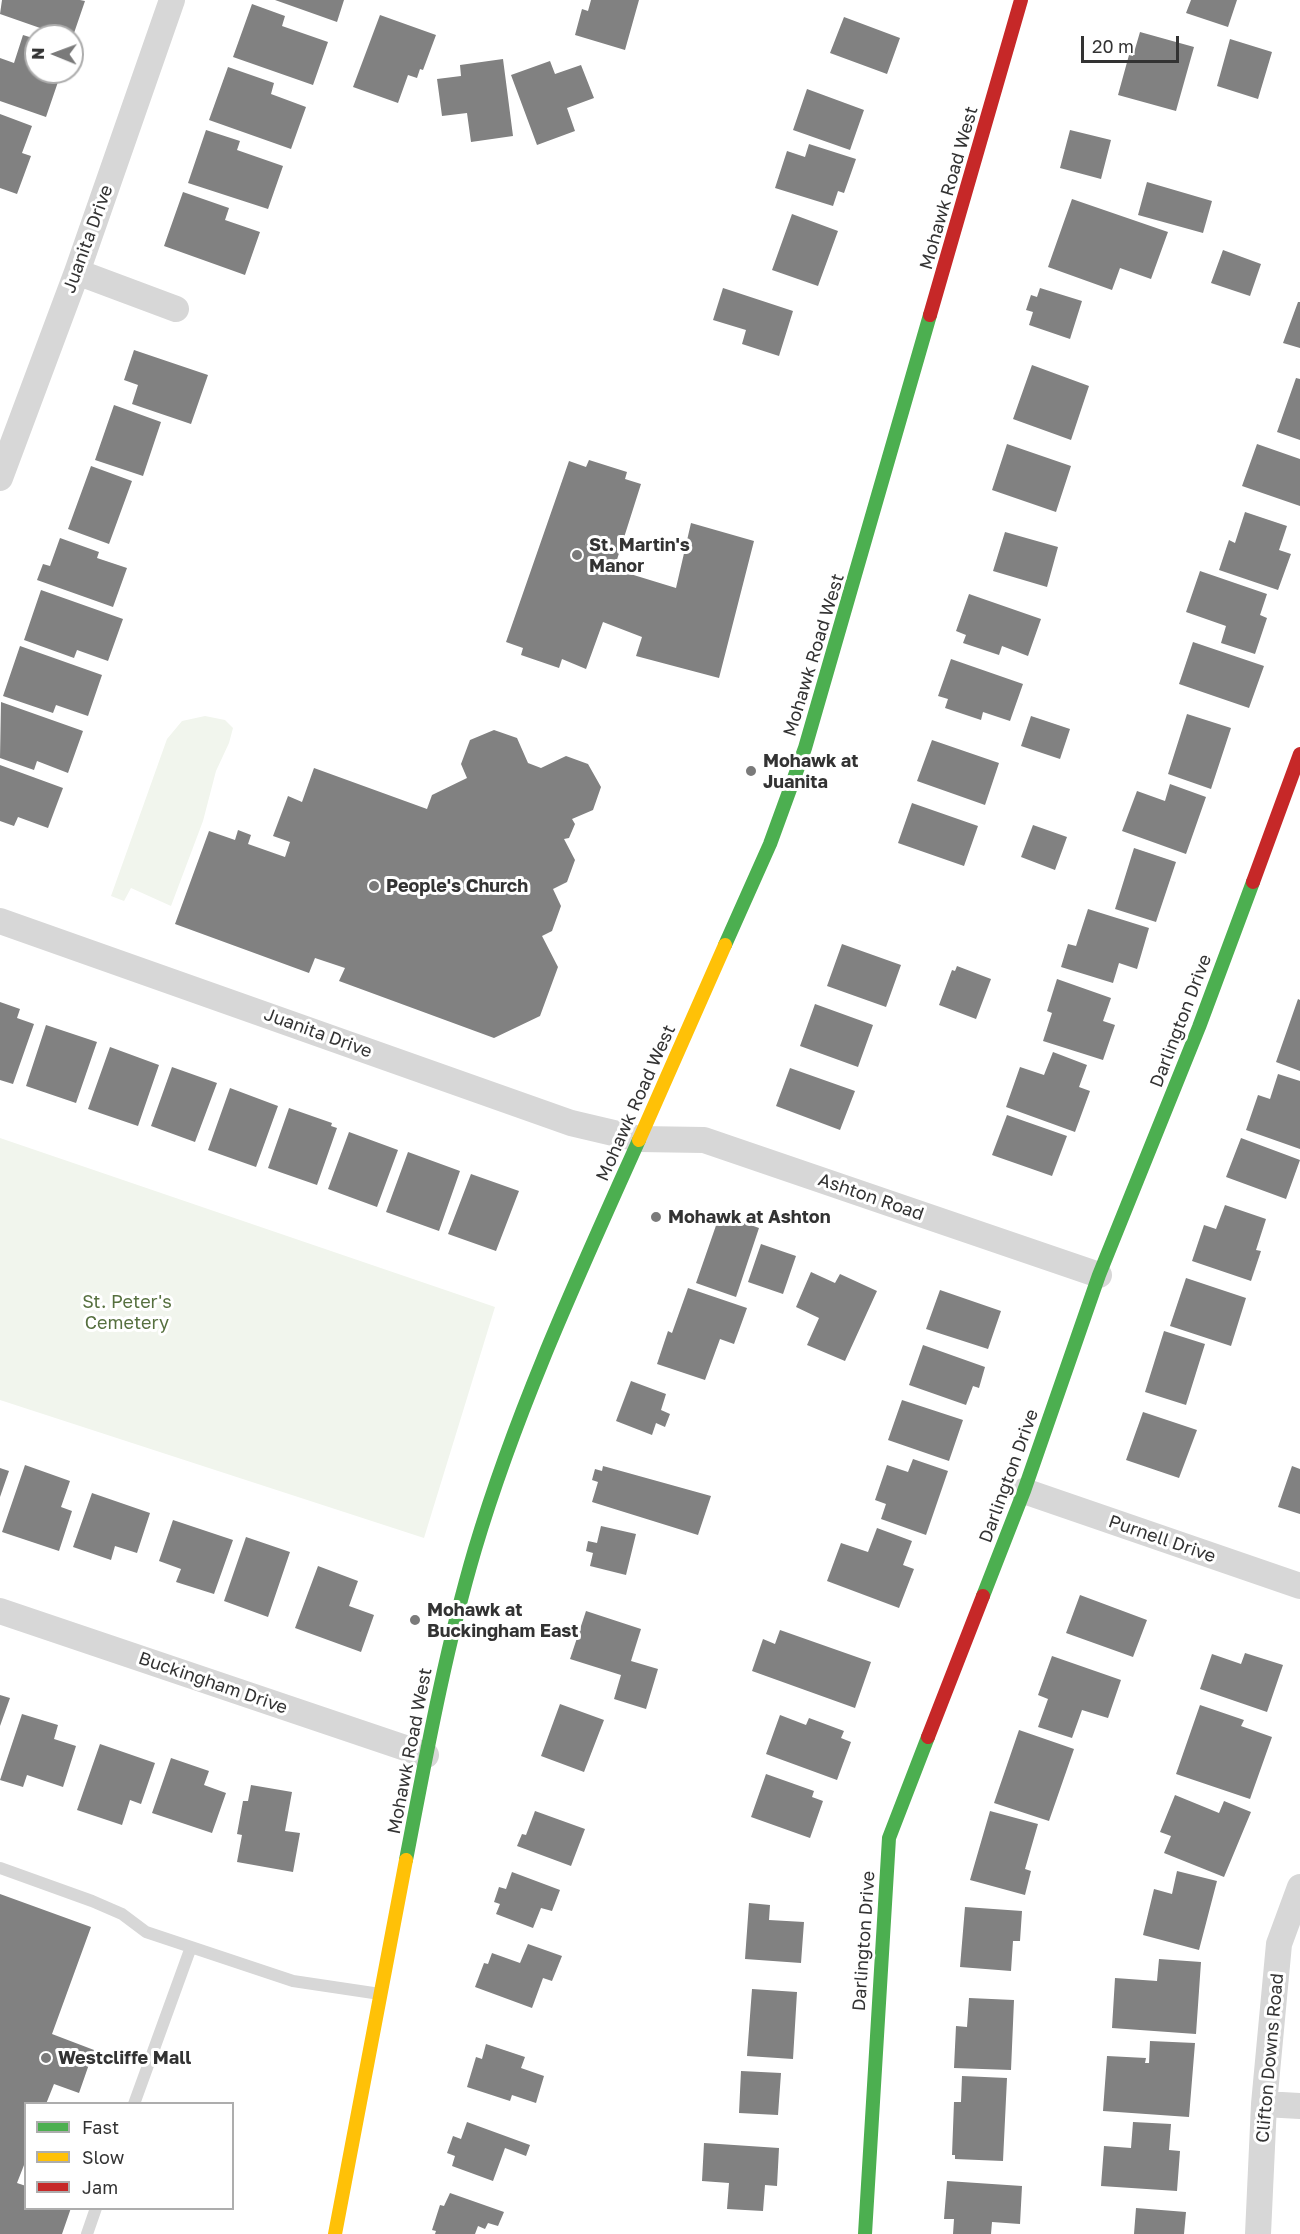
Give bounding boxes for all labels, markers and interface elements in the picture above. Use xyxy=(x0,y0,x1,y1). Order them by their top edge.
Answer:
north arrow xyxy=(24,24,84,84)
scale bar xyxy=(1084,24,1182,62)
text: 20 m xyxy=(1092,35,1134,57)
text: N xyxy=(28,47,48,60)
street label: Mohawk Road West xyxy=(915,104,983,272)
street label: Juanita Drive xyxy=(58,182,118,296)
place label: St. Martin's Manor xyxy=(589,534,690,576)
marker: St. Martin's Manor xyxy=(570,548,584,562)
street label: Mohawk Road West xyxy=(779,571,849,739)
place label: Mohawk at Juanita xyxy=(763,750,858,792)
marker: Mohawk at Juanita xyxy=(744,764,758,778)
place label: People's Church xyxy=(386,875,528,897)
marker: People's Church xyxy=(367,879,381,893)
street label: Darlington Drive xyxy=(1146,951,1216,1091)
street label: Juanita Drive xyxy=(261,1003,375,1063)
street label: Mohawk Road West xyxy=(592,1021,680,1185)
street label: Ashton Road xyxy=(815,1169,927,1225)
place label: Mohawk at Ashton xyxy=(668,1206,831,1228)
marker: Mohawk at Ashton xyxy=(649,1210,663,1224)
park label: St. Peter's Cemetery xyxy=(82,1291,172,1334)
street label: Darlington Drive xyxy=(975,1406,1043,1546)
street label: Purnell Drive xyxy=(1106,1511,1218,1567)
place label: Mohawk at Buckingham East xyxy=(427,1599,579,1642)
marker: Mohawk at Buckingham East xyxy=(408,1613,422,1627)
street label: Buckingham Drive xyxy=(136,1647,290,1719)
street label: Mohawk Road West xyxy=(383,1666,437,1836)
street label: Darlington Drive xyxy=(848,1870,880,2012)
street label: Clifton Downs Road xyxy=(1252,1972,1288,2144)
place label: Westcliffe Mall xyxy=(58,2047,191,2069)
marker: Westcliffe Mall xyxy=(39,2051,53,2065)
legend xyxy=(24,2102,234,2210)
text: Fast xyxy=(82,2116,119,2138)
text: Slow xyxy=(82,2146,124,2168)
text: Jam xyxy=(82,2176,118,2198)

